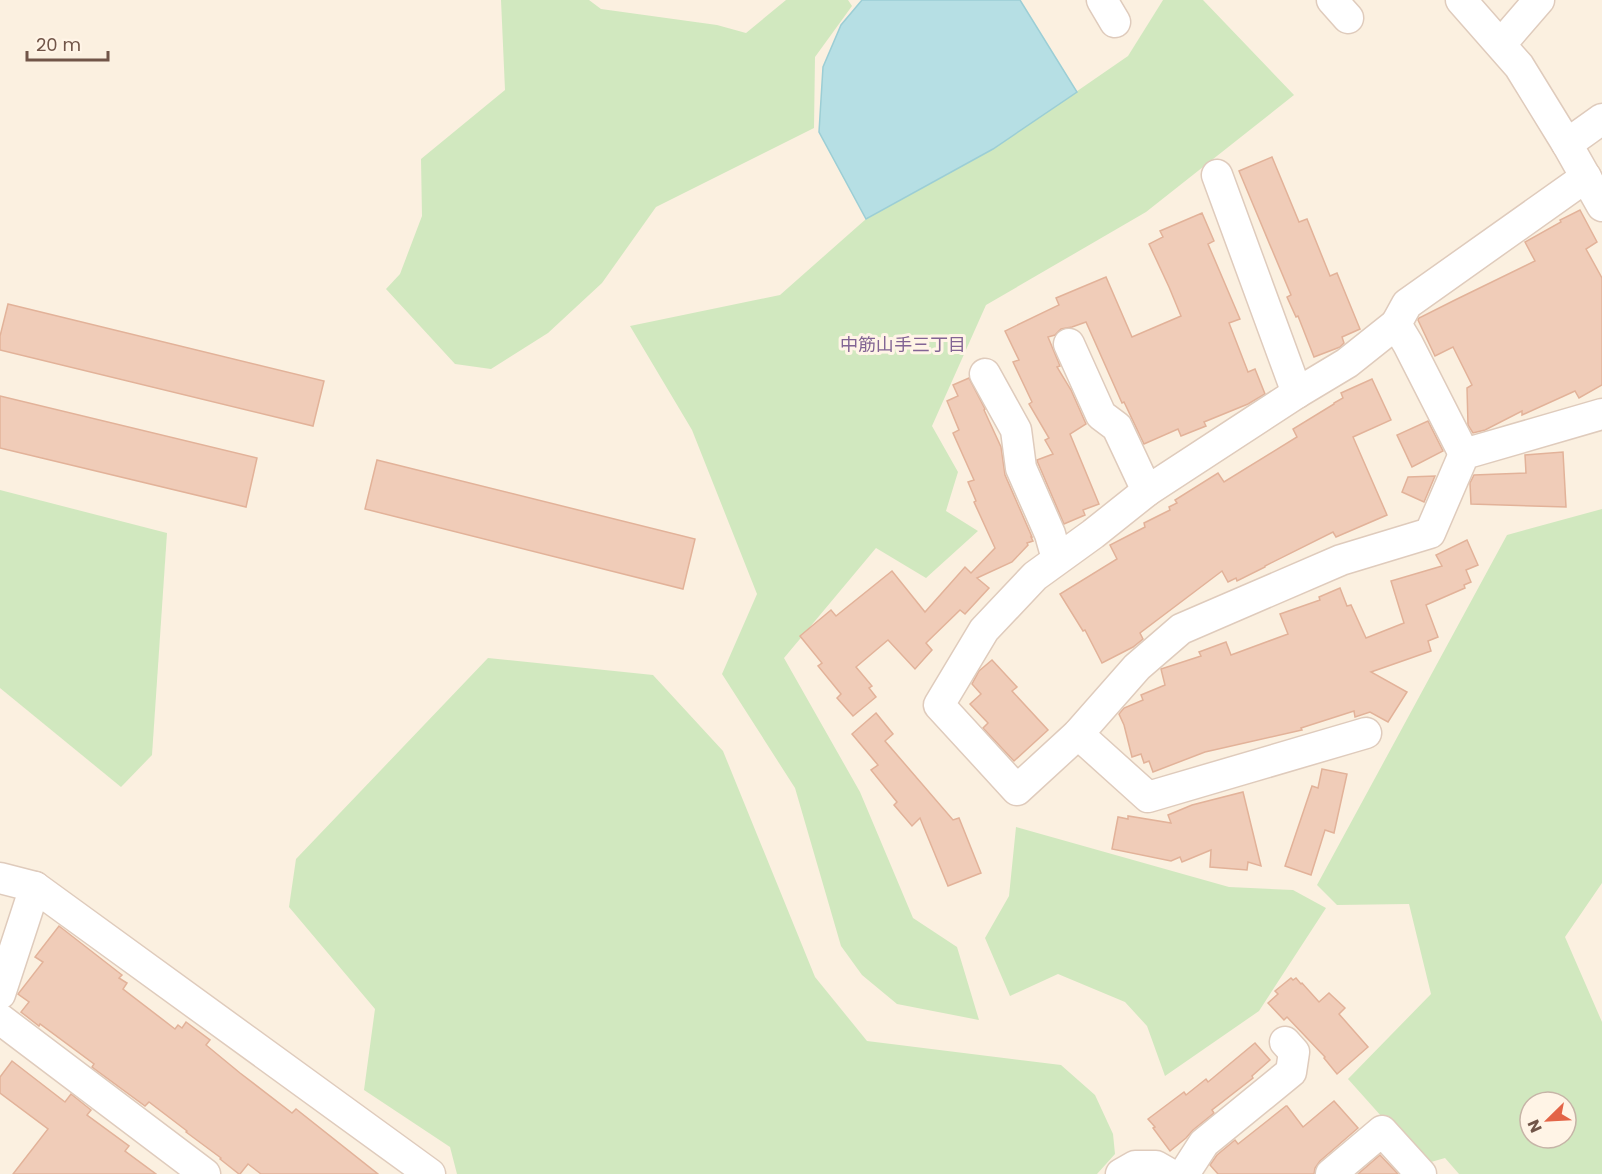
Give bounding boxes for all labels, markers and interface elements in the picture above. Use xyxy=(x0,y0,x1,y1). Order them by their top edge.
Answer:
scale bar xyxy=(27,24,108,62)
text: 20 m xyxy=(36,32,81,57)
district label: 中筋山手三丁目 xyxy=(840,332,966,357)
north arrow xyxy=(1518,1090,1578,1150)
text: N xyxy=(1522,1116,1548,1136)

